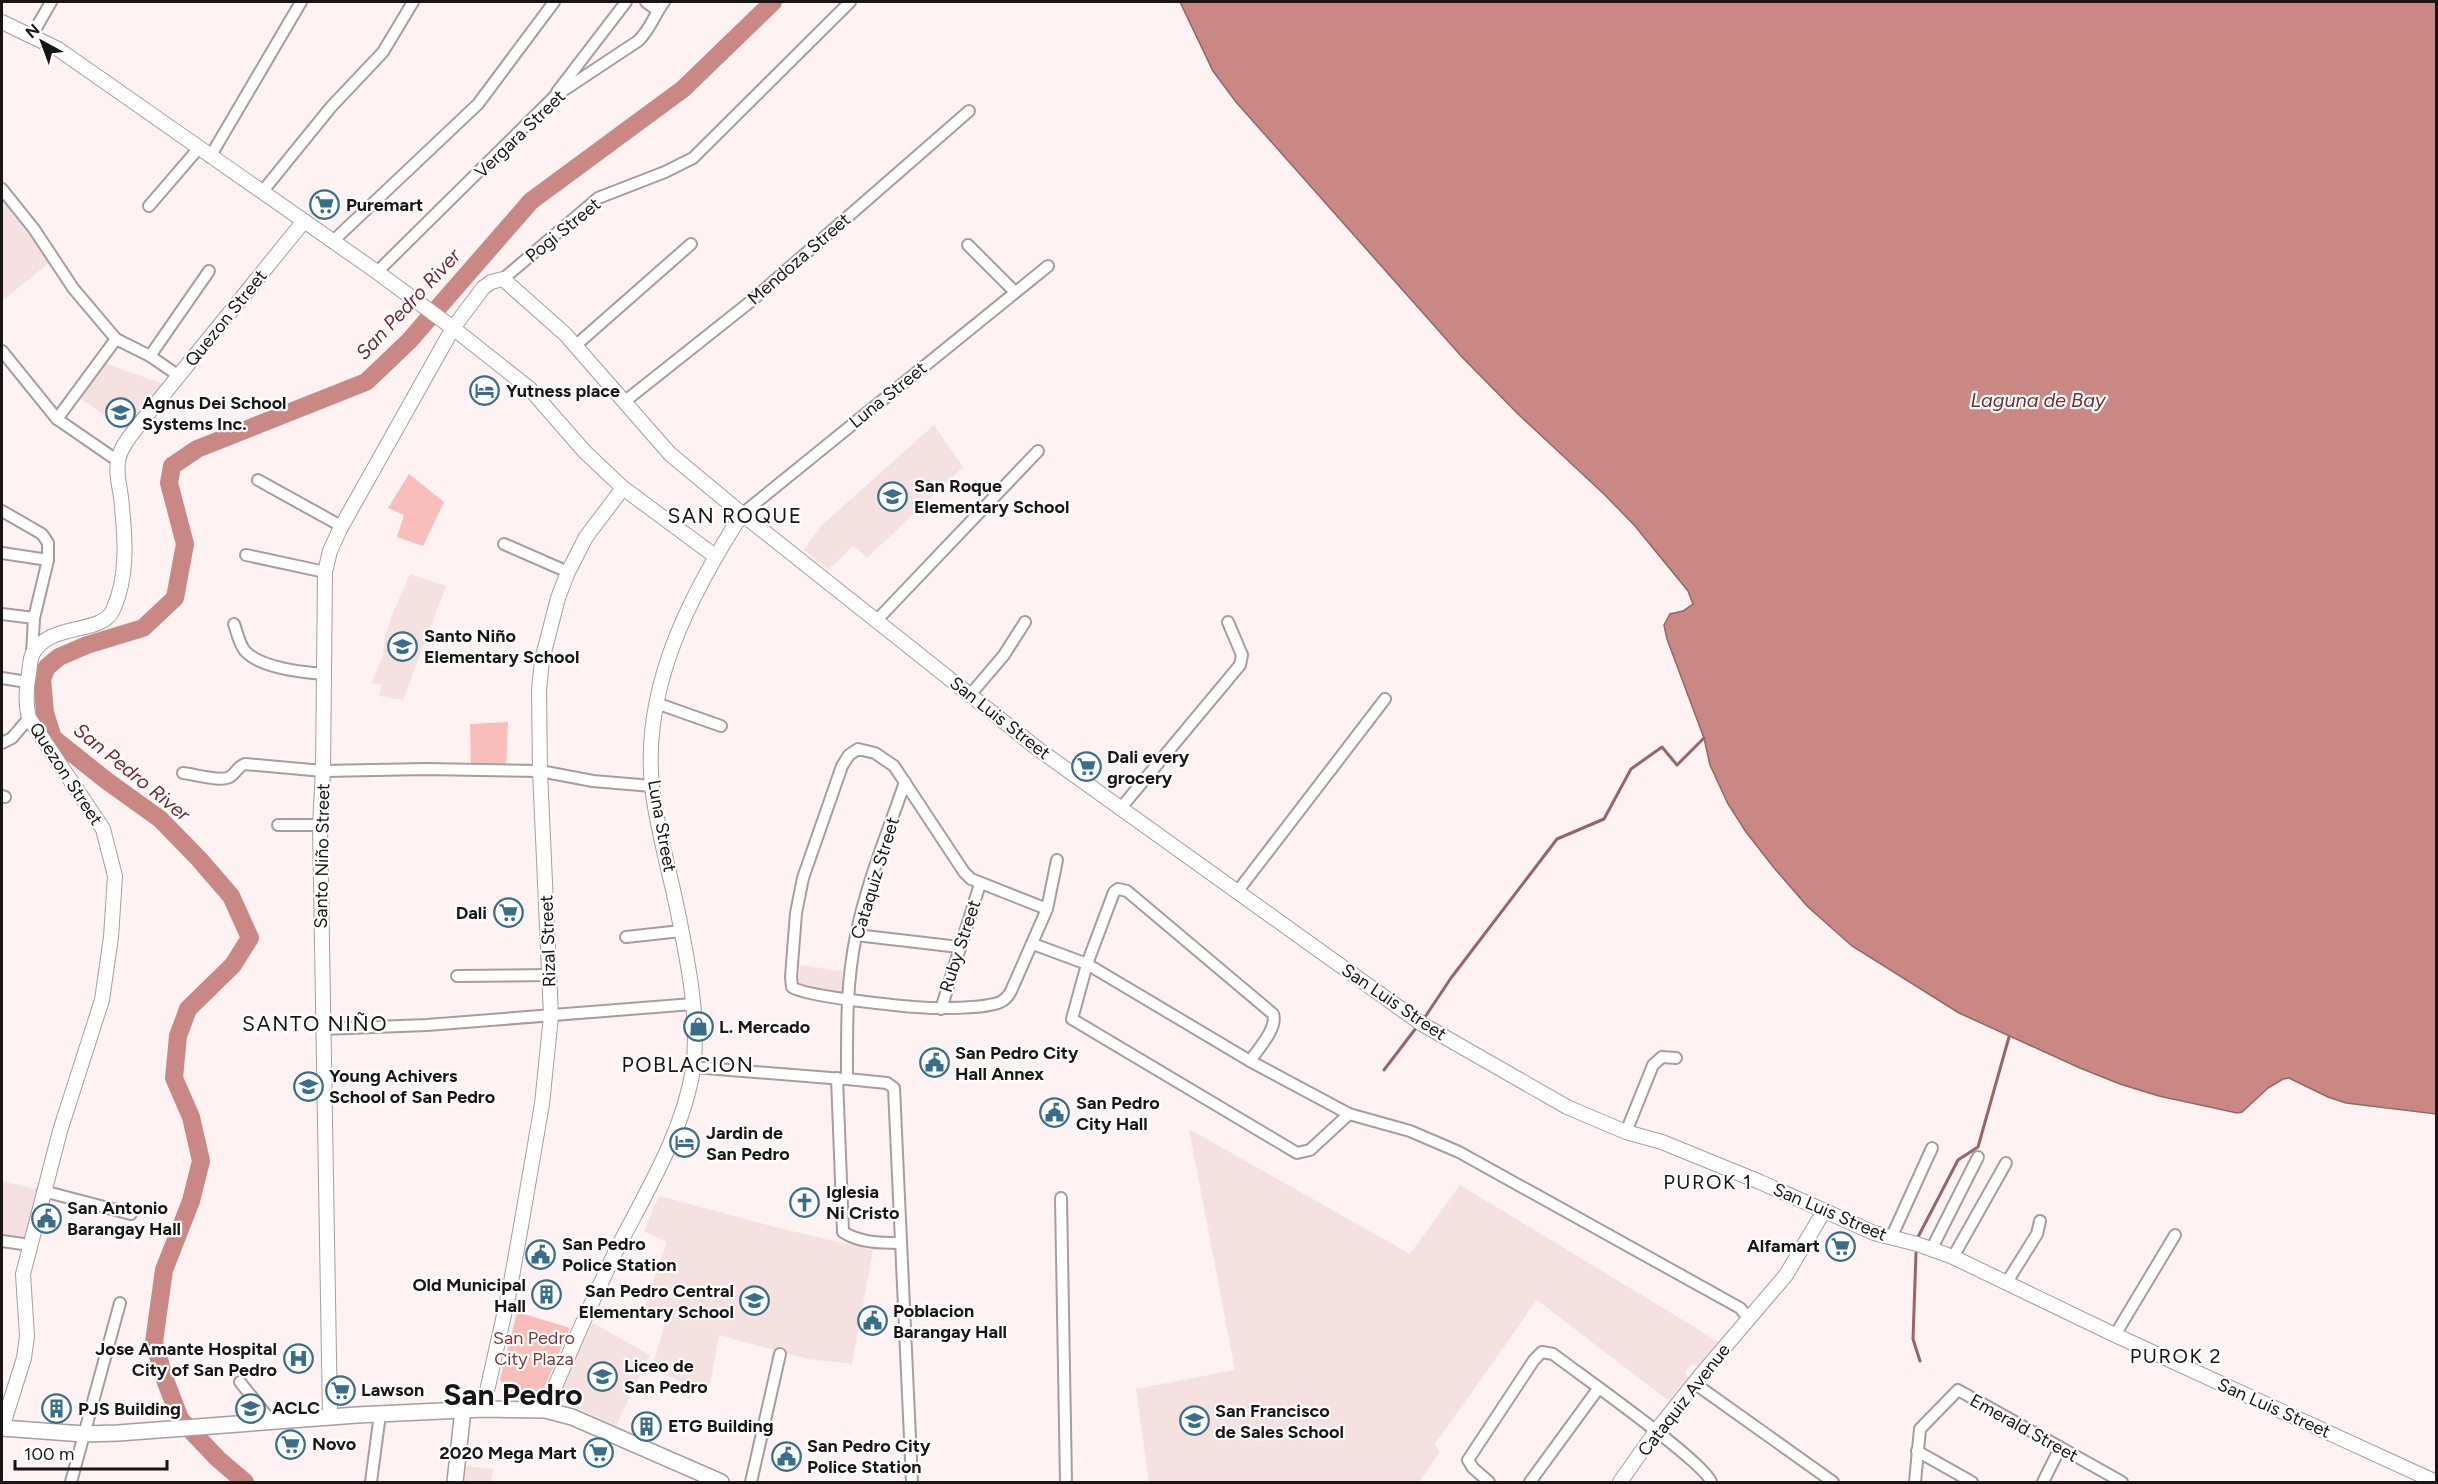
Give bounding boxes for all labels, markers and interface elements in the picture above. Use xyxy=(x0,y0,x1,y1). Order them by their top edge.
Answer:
north arrow xyxy=(12,12,72,72)
text: N xyxy=(22,20,43,42)
street label: Vergara Street xyxy=(470,85,570,183)
supermarket icon: Puremart xyxy=(309,189,341,221)
street label: Pogi Street xyxy=(521,193,605,267)
place label: Puremart xyxy=(346,194,423,216)
street label: Mendoza Street xyxy=(743,208,855,310)
water label: San Pedro River xyxy=(351,243,466,364)
street label: Quezon Street xyxy=(180,265,272,371)
street label: Luna Street xyxy=(845,357,931,433)
hotel icon: Yutness place xyxy=(469,375,501,407)
place label: Yutness place xyxy=(506,380,620,402)
water label: Laguna de Bay xyxy=(1971,388,2107,412)
place label: Agnus Dei School Systems Inc. xyxy=(142,392,287,435)
school or university icon: Agnus Dei School Systems Inc. xyxy=(105,397,137,429)
place label: San Roque Elementary School xyxy=(914,475,1069,518)
school or university icon: San Roque Elementary School xyxy=(877,480,909,512)
district label: SAN ROQUE xyxy=(667,503,803,528)
place label: Santo Niño Elementary School xyxy=(424,625,579,668)
school or university icon: Santo Niño Elementary School xyxy=(387,630,419,662)
street label: San Luis Street xyxy=(945,672,1055,764)
street label: Quezon Street xyxy=(25,718,107,830)
water label: San Pedro River xyxy=(69,718,196,827)
place label: Dali every grocery xyxy=(1107,746,1190,789)
supermarket icon: Dali every grocery xyxy=(1070,751,1102,783)
street label: Luna Street xyxy=(643,778,681,874)
street label: Santo Niño Street xyxy=(310,783,334,929)
street label: Cataquiz Street xyxy=(846,814,904,942)
street label: Rizal Street xyxy=(535,894,561,987)
supermarket icon: Dali xyxy=(492,897,524,929)
street label: Ruby Street xyxy=(935,897,985,995)
place label: Dali xyxy=(456,902,487,924)
street label: San Luis Street xyxy=(1337,959,1451,1045)
district label: SANTO NIÑO xyxy=(242,1011,388,1036)
shop icon: L. Mercado xyxy=(682,1011,714,1043)
place label: L. Mercado xyxy=(719,1016,810,1038)
place label: San Pedro City Hall Annex xyxy=(955,1042,1079,1085)
public building icon: San Pedro City Hall Annex xyxy=(918,1047,950,1079)
district label: POBLACION xyxy=(622,1052,754,1077)
place label: Young Achivers School of San Pedro xyxy=(329,1065,495,1108)
school or university icon: Young Achivers School of San Pedro xyxy=(292,1070,324,1102)
place label: San Pedro City Hall xyxy=(1076,1092,1160,1135)
public building icon: San Pedro City Hall xyxy=(1039,1097,1071,1129)
place label: Jardin de San Pedro xyxy=(706,1122,790,1165)
hotel icon: Jardin de San Pedro xyxy=(669,1127,701,1159)
district label: PUROK 1 xyxy=(1663,1170,1753,1194)
street label: San Luis Street xyxy=(1770,1178,1890,1246)
place label: Iglesia Ni Cristo xyxy=(826,1181,899,1224)
church icon: Iglesia Ni Cristo xyxy=(789,1186,821,1218)
place label: San Antonio Barangay Hall xyxy=(67,1197,181,1240)
public building icon: San Antonio Barangay Hall xyxy=(30,1202,62,1234)
supermarket icon: Alfamart xyxy=(1825,1230,1857,1262)
place label: San Pedro Police Station xyxy=(562,1233,677,1276)
place label: Alfamart xyxy=(1747,1235,1820,1257)
public building icon: San Pedro Police Station xyxy=(525,1238,557,1270)
place label: Old Municipal Hall xyxy=(412,1274,526,1317)
building icon: Old Municipal Hall xyxy=(531,1279,563,1311)
place label: San Pedro Central Elementary School xyxy=(579,1280,734,1323)
school or university icon: San Pedro Central Elementary School xyxy=(739,1285,771,1317)
place label: Poblacion Barangay Hall xyxy=(893,1300,1007,1343)
public building icon: Poblacion Barangay Hall xyxy=(856,1305,888,1337)
park label: San Pedro City Plaza xyxy=(493,1327,575,1370)
place label: Jose Amante Hospital City of San Pedro xyxy=(95,1338,277,1381)
street label: Cataquiz Avenue xyxy=(1633,1339,1735,1461)
hospital icon: Jose Amante Hospital City of San Pedro xyxy=(282,1343,314,1375)
district label: PUROK 2 xyxy=(2130,1344,2222,1368)
place label: Liceo de San Pedro xyxy=(624,1355,708,1398)
school or university icon: Liceo de San Pedro xyxy=(587,1360,619,1392)
street label: San Luis Street xyxy=(2214,1373,2334,1443)
supermarket icon: Lawson xyxy=(324,1374,356,1406)
district label: San Pedro xyxy=(443,1376,583,1413)
place label: Lawson xyxy=(361,1379,424,1401)
street label: Emerald Street xyxy=(1966,1389,2082,1467)
school or university icon: ACLC xyxy=(235,1392,267,1424)
building icon: PJS Building xyxy=(41,1393,73,1425)
place label: ACLC xyxy=(272,1397,320,1419)
place label: PJS Building xyxy=(78,1398,181,1420)
place label: San Francisco de Sales School xyxy=(1215,1400,1344,1443)
school or university icon: San Francisco de Sales School xyxy=(1178,1405,1210,1437)
building icon: ETG Building xyxy=(631,1410,663,1442)
place label: ETG Building xyxy=(668,1415,774,1437)
supermarket icon: Novo xyxy=(275,1428,307,1460)
scale bar xyxy=(15,1433,166,1471)
place label: Novo xyxy=(312,1433,356,1455)
place label: San Pedro City Police Station xyxy=(807,1435,931,1478)
supermarket icon: 2020 Mega Mart xyxy=(582,1437,614,1469)
public building icon: San Pedro City Police Station xyxy=(770,1440,802,1472)
place label: 2020 Mega Mart xyxy=(439,1442,577,1464)
text: 100 m xyxy=(24,1443,74,1465)

